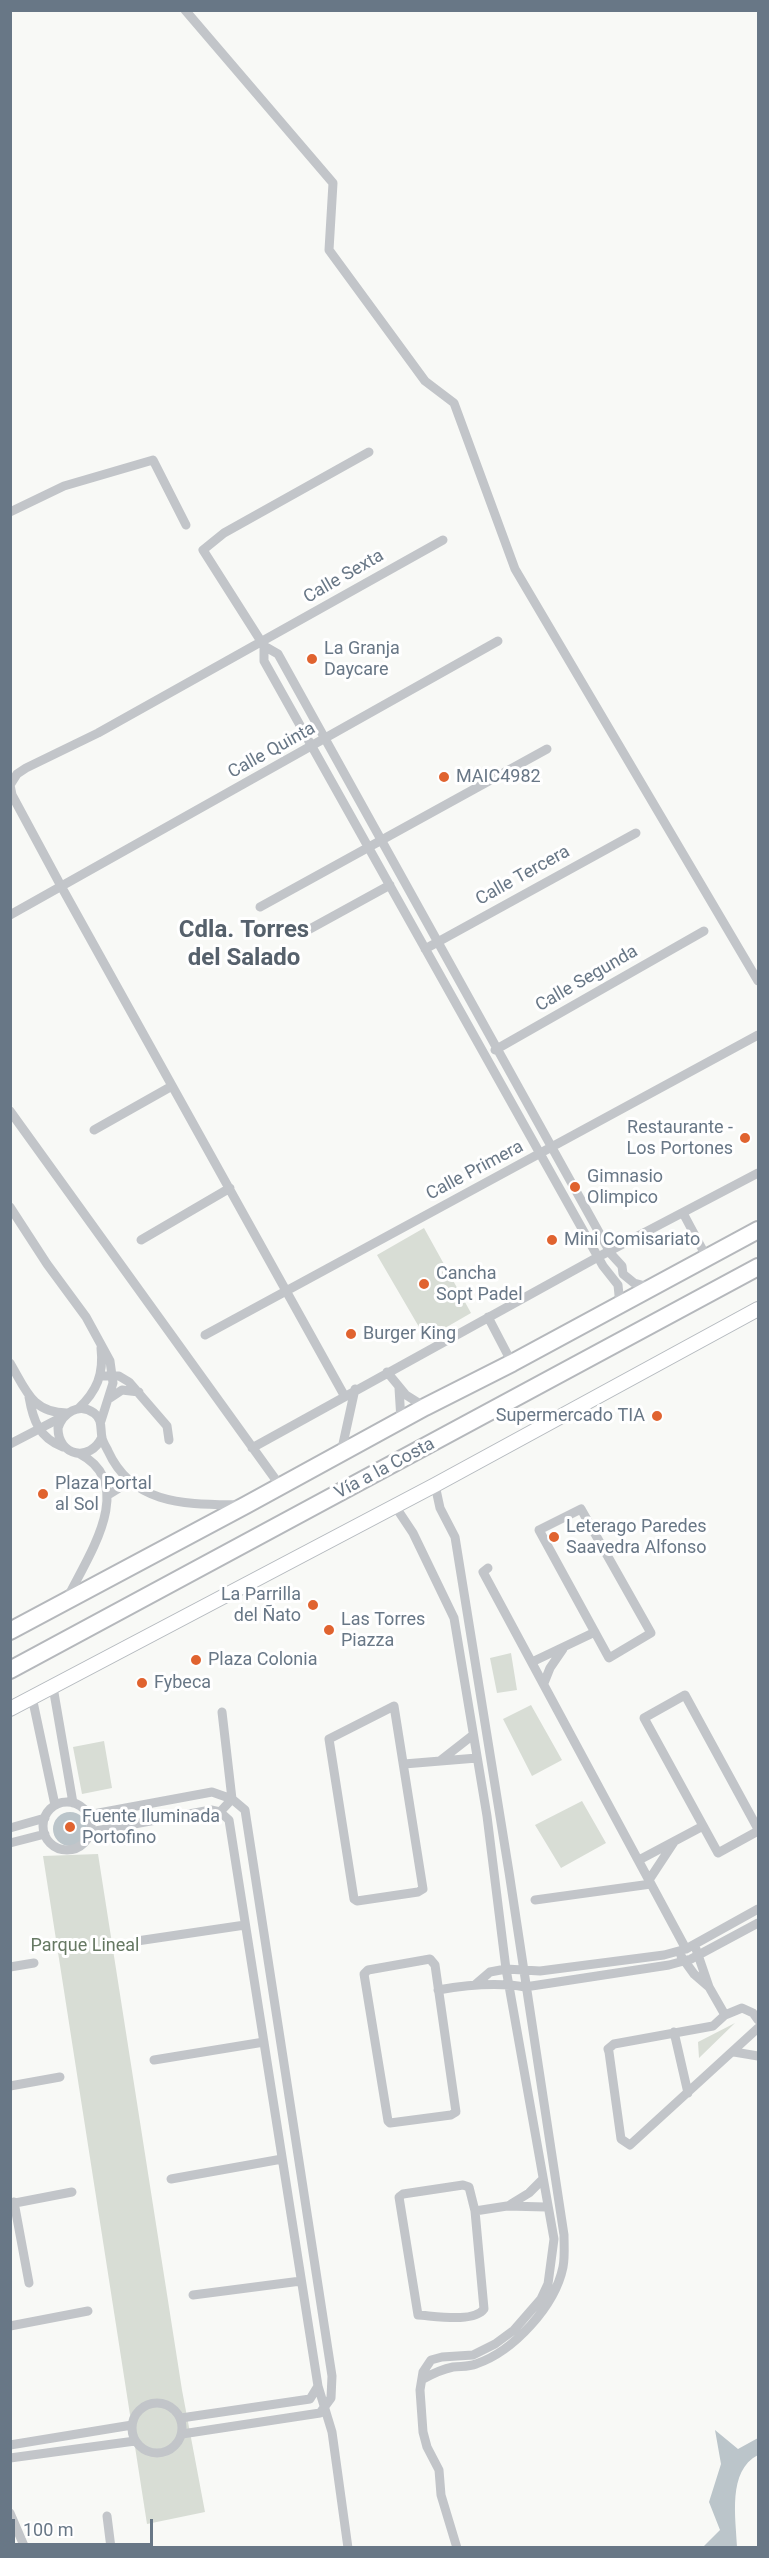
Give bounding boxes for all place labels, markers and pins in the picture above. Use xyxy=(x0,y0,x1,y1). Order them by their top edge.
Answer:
place label: La Granja Daycare xyxy=(324,638,400,680)
marker: La Granja Daycare xyxy=(305,652,319,666)
place label: MAIC4982 xyxy=(456,766,541,788)
marker: MAIC4982 xyxy=(437,770,451,784)
place label: Restaurante - Los Portones xyxy=(626,1117,733,1160)
marker: Restaurante - Los Portones xyxy=(738,1131,752,1145)
place label: Gimnasio Olimpico xyxy=(587,1166,663,1208)
marker: Gimnasio Olimpico xyxy=(568,1180,582,1194)
place label: Mini Comisariato xyxy=(564,1229,700,1251)
marker: Mini Comisariato xyxy=(545,1233,559,1247)
place label: Cancha Sopt Padel xyxy=(436,1263,523,1306)
marker: Cancha Sopt Padel xyxy=(417,1277,431,1291)
place label: Burger King xyxy=(363,1323,456,1345)
marker: Burger King xyxy=(344,1327,358,1341)
place label: Supermercado TIA xyxy=(496,1405,645,1427)
marker: Supermercado TIA xyxy=(650,1409,664,1423)
place label: Plaza Portal al Sol xyxy=(55,1473,152,1516)
marker: Plaza Portal al Sol xyxy=(36,1487,50,1501)
place label: Leterago Paredes Saavedra Alfonso xyxy=(566,1516,707,1558)
marker: Leterago Paredes Saavedra Alfonso xyxy=(547,1530,561,1544)
place label: La Parrilla del Ñato xyxy=(221,1584,301,1626)
marker: La Parrilla del Ñato xyxy=(306,1598,320,1612)
place label: Las Torres Piazza xyxy=(341,1609,425,1652)
marker: Las Torres Piazza xyxy=(322,1623,336,1637)
place label: Plaza Colonia xyxy=(208,1649,317,1671)
marker: Plaza Colonia xyxy=(189,1653,203,1667)
place label: Fybeca xyxy=(154,1672,211,1694)
marker: Fybeca xyxy=(135,1676,149,1690)
place label: Fuente Iluminada Portofino xyxy=(82,1806,220,1848)
marker: Fuente Iluminada Portofino xyxy=(63,1820,77,1834)

